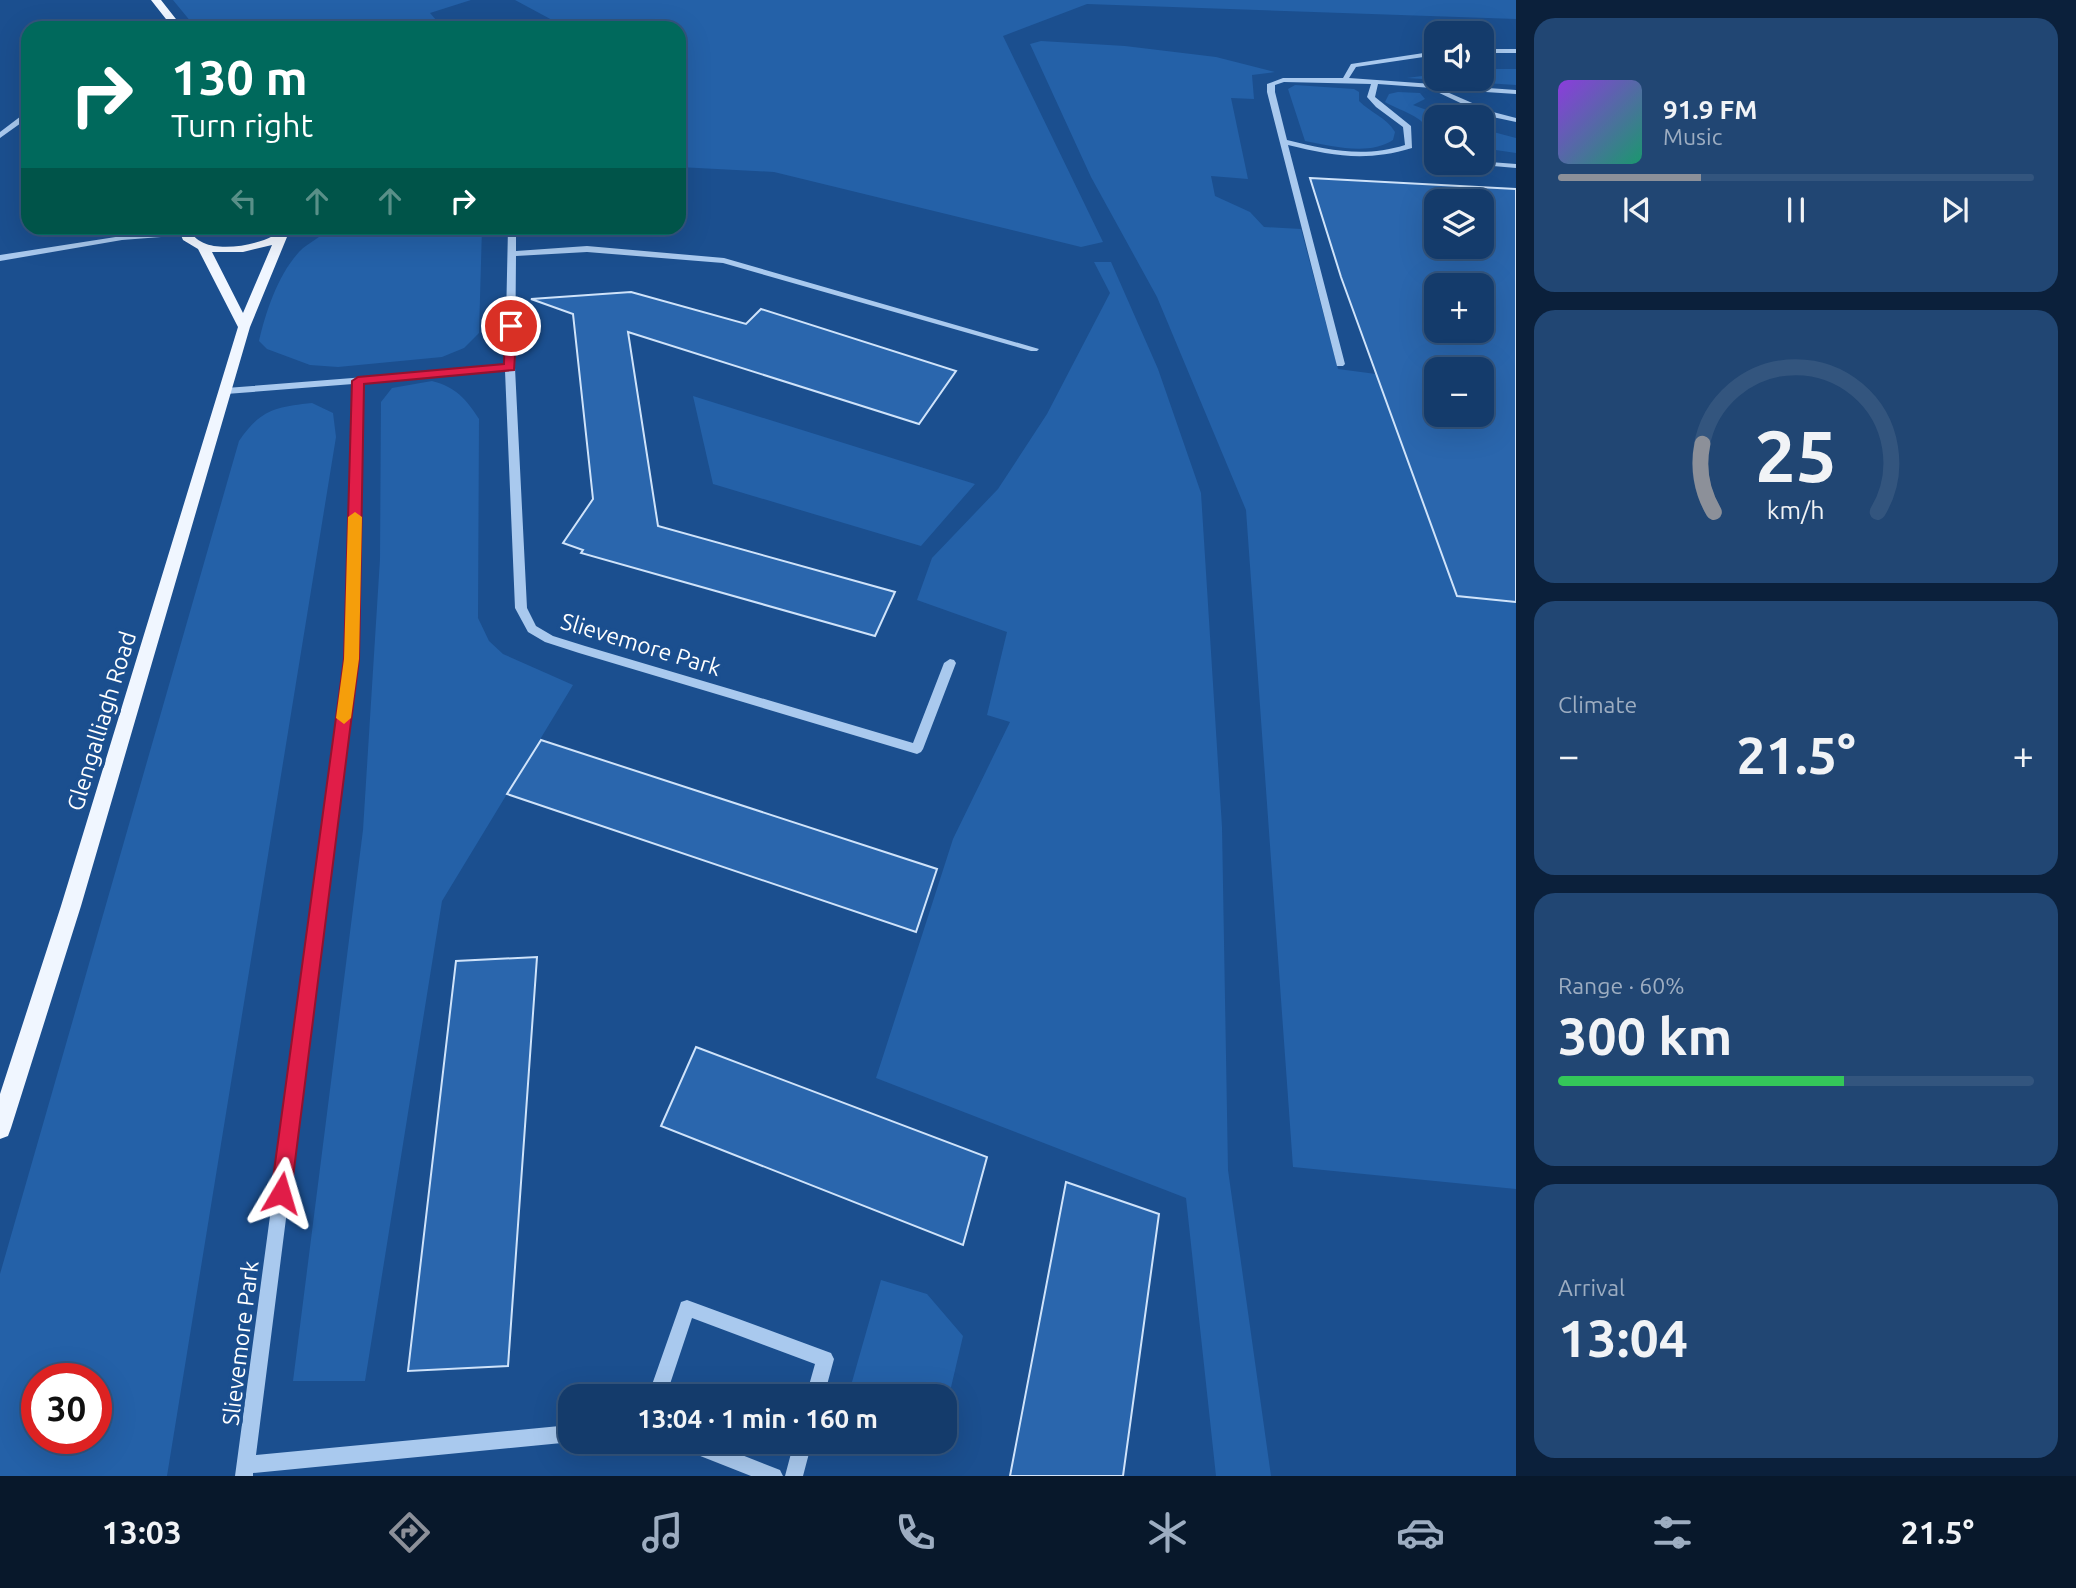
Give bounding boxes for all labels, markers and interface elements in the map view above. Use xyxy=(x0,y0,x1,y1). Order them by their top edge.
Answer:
map controls xyxy=(1424,21,1494,427)
button: sound xyxy=(1424,21,1494,91)
icon: right xyxy=(56,49,147,140)
text: 130 m xyxy=(171,49,308,104)
text: 91.9 FM xyxy=(1663,95,1757,124)
button: search xyxy=(1424,105,1494,175)
text: Turn right xyxy=(171,107,313,143)
text: Music xyxy=(1663,124,1722,149)
icon: left xyxy=(225,182,263,220)
icon: ahead xyxy=(298,182,336,220)
icon: ahead xyxy=(371,182,409,220)
icon: right xyxy=(444,182,482,220)
button: layers xyxy=(1424,189,1494,259)
icon: previous xyxy=(1618,191,1656,229)
icon: pause xyxy=(1777,191,1815,229)
icon: next xyxy=(1936,191,1974,229)
button: + xyxy=(1424,273,1494,343)
pin xyxy=(481,296,541,356)
icon: arrive xyxy=(492,307,530,345)
button: − xyxy=(1424,357,1494,427)
text: 25 xyxy=(1755,415,1837,497)
text: km/h xyxy=(1767,496,1825,524)
street label: Slievemore Park xyxy=(558,608,724,680)
street label: Glengalliagh Road xyxy=(62,628,140,814)
text: Climate xyxy=(1558,692,1637,717)
text: 21.5° xyxy=(1736,726,1856,784)
text: − xyxy=(1558,734,1579,776)
text: + xyxy=(2013,734,2034,776)
text: Range · 60% xyxy=(1558,973,1685,998)
text: 300 km xyxy=(1558,1007,1732,1065)
position arrow xyxy=(244,1156,318,1230)
street label: Slievemore Park xyxy=(217,1259,263,1427)
text: Arrival xyxy=(1558,1275,1625,1300)
text: 13:04 xyxy=(1558,1309,1688,1367)
speed limit sign: 30 xyxy=(21,1363,112,1454)
text: 13:04 · 1 min · 160 m xyxy=(637,1404,878,1433)
icon: directions xyxy=(385,1508,434,1557)
icon: music xyxy=(638,1508,687,1557)
icon: phone xyxy=(891,1508,940,1557)
icon: climate xyxy=(1143,1508,1192,1557)
icon: car xyxy=(1396,1508,1445,1557)
icon: filters xyxy=(1648,1508,1697,1557)
text: 13:03 xyxy=(102,1514,182,1550)
text: 21.5° xyxy=(1901,1514,1974,1550)

